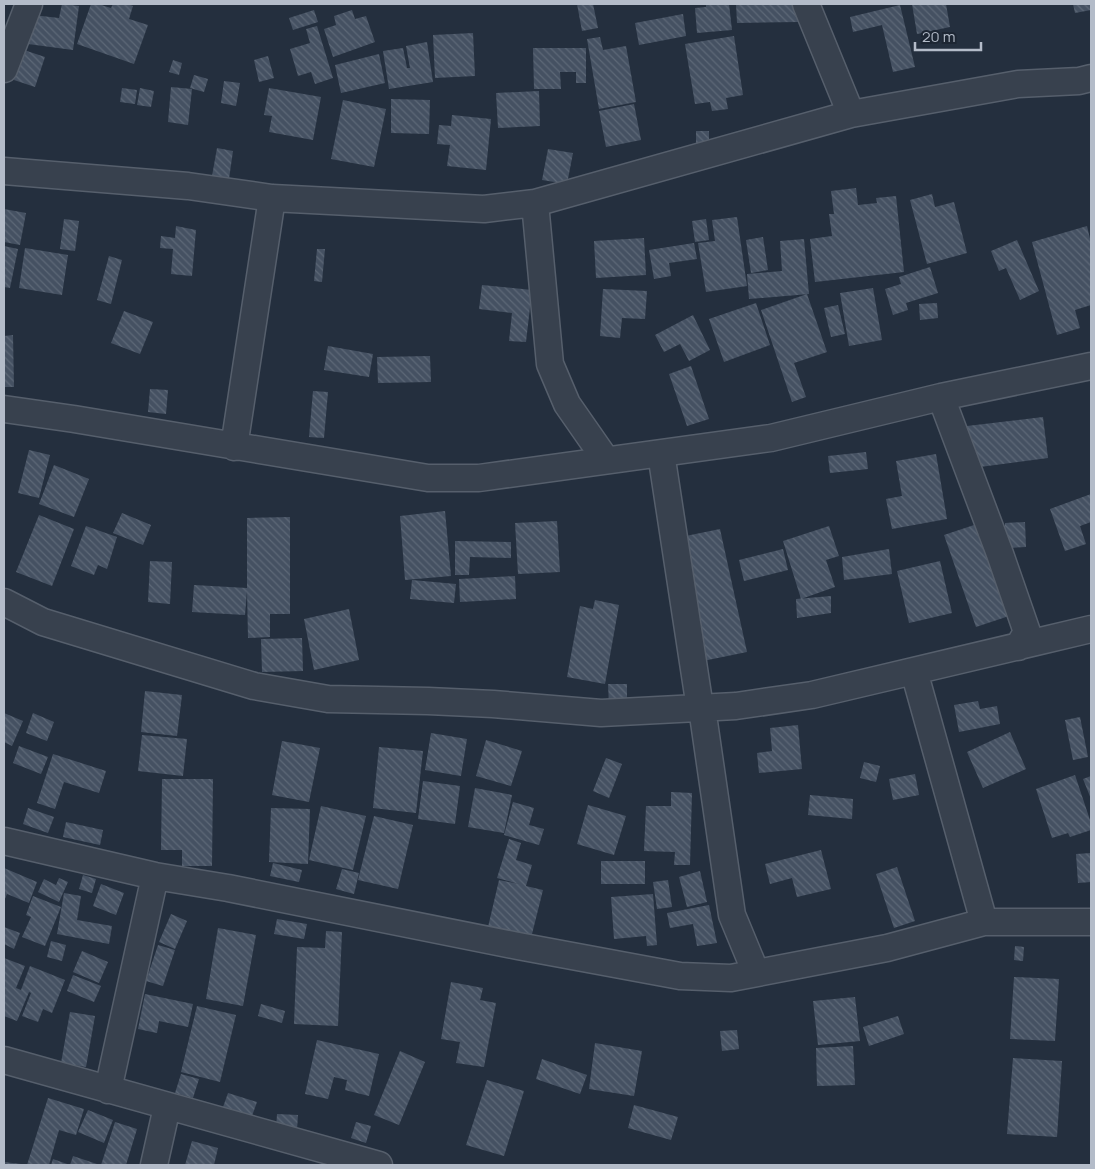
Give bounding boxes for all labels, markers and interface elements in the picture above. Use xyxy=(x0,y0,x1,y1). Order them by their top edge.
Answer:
scale bar xyxy=(915,20,981,52)
text: 20 m xyxy=(922,26,955,47)

